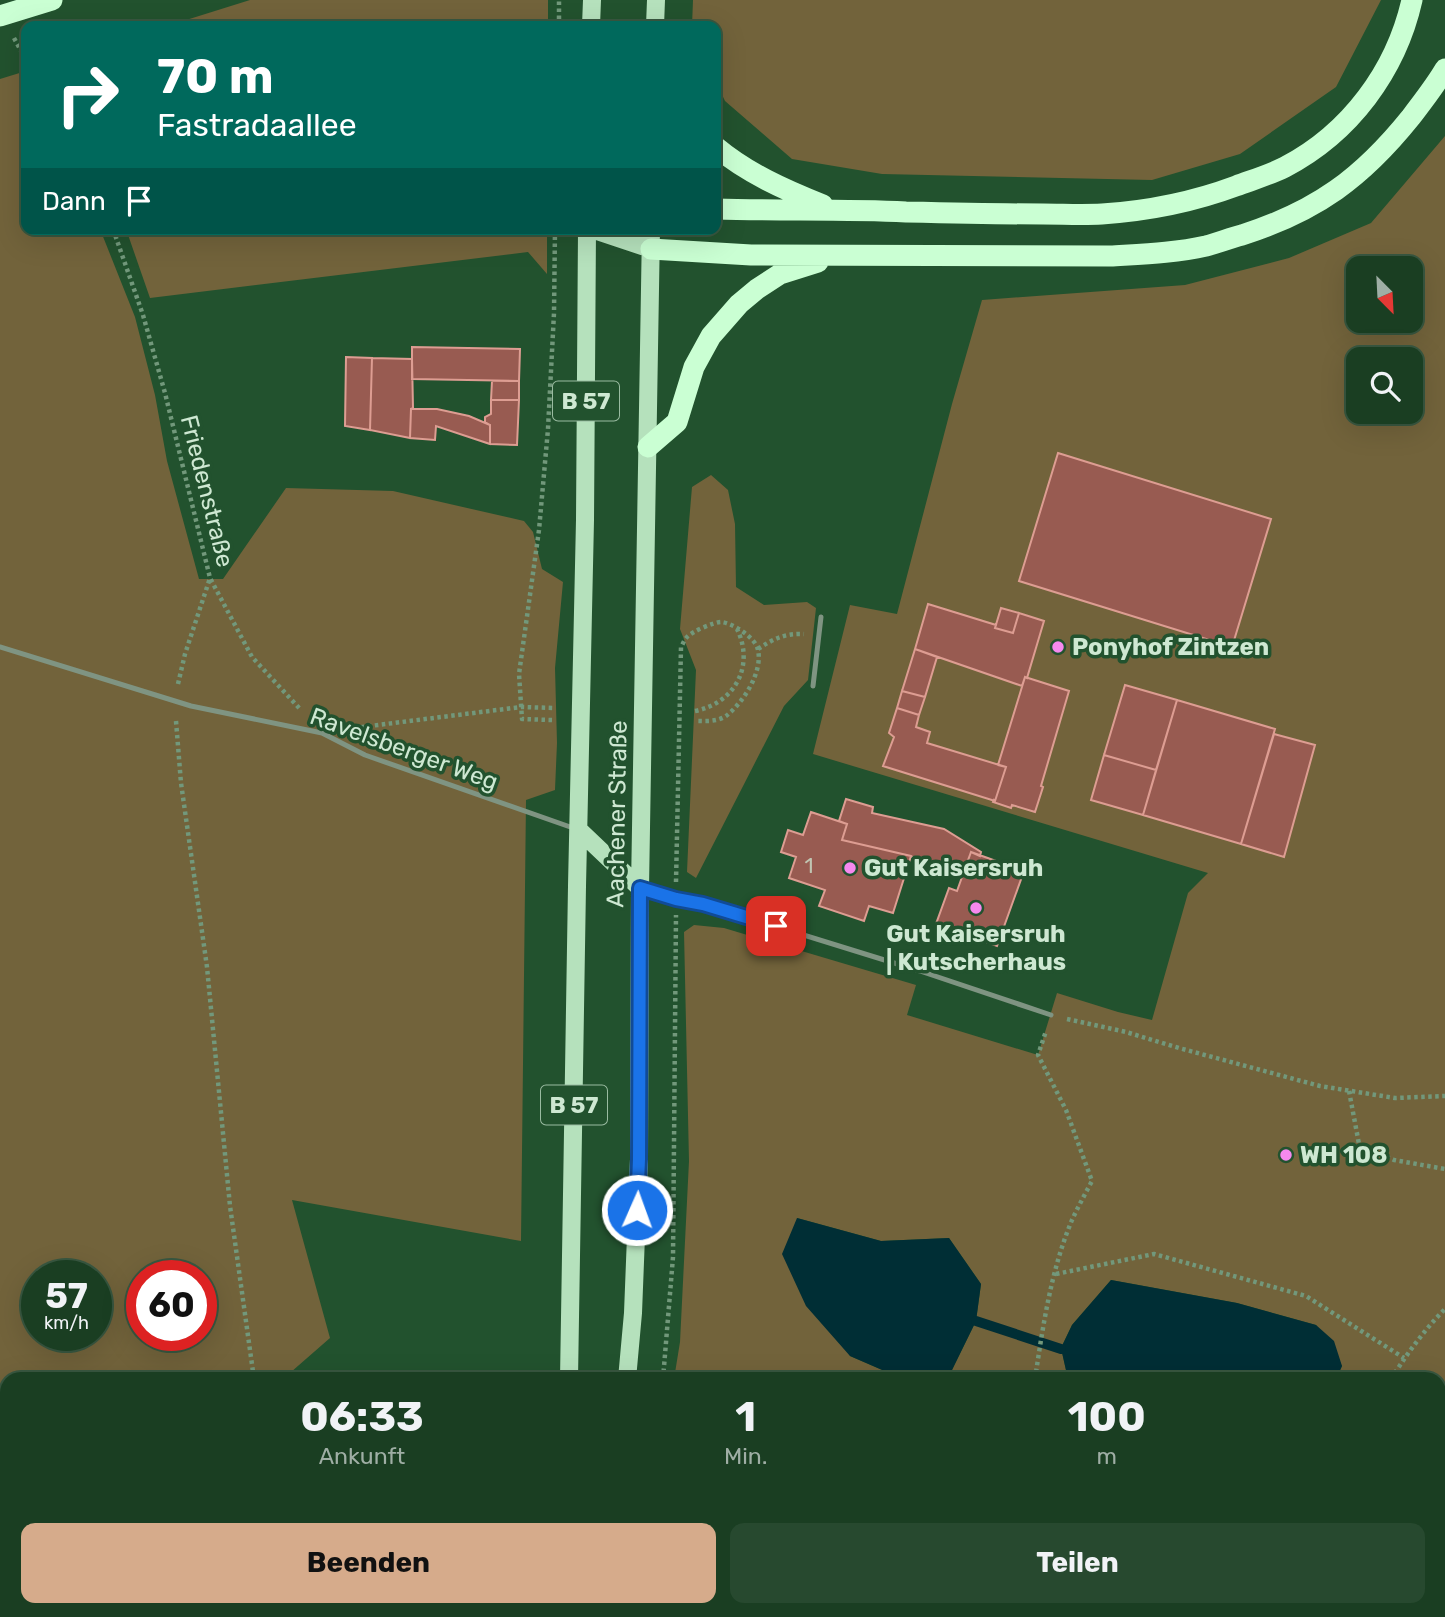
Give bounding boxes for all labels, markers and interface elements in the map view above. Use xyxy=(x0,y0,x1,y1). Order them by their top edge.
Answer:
text: 70 m xyxy=(157,47,274,105)
icon: right xyxy=(42,49,133,140)
text: Fastradaallee xyxy=(157,106,357,144)
icon: arrive xyxy=(120,182,158,220)
text: Dann xyxy=(42,186,106,217)
north arrow xyxy=(1346,256,1423,332)
map controls xyxy=(1346,256,1423,424)
button: search xyxy=(1346,347,1423,424)
road number: B 57 xyxy=(553,382,619,420)
street label: Friedenstraße xyxy=(175,412,239,570)
place label: Ponyhof Zintzen xyxy=(1072,633,1269,661)
marker: Ponyhof Zintzen xyxy=(1050,639,1066,655)
street label: Ravelsberger Weg xyxy=(306,702,502,796)
street label: Aachener Straße xyxy=(601,720,633,908)
house number: 1 xyxy=(805,853,814,878)
place label: Gut Kaisersruh xyxy=(864,854,1043,882)
marker: Gut Kaisersruh xyxy=(842,860,858,876)
pin xyxy=(746,896,806,956)
marker: Gut Kaisersruh | Kutscherhaus xyxy=(968,900,984,916)
icon: arrive xyxy=(757,907,795,945)
place label: Gut Kaisersruh | Kutscherhaus xyxy=(886,920,1066,976)
road number: B 57 xyxy=(541,1086,607,1124)
place label: WH 108 xyxy=(1300,1141,1387,1169)
marker: WH 108 xyxy=(1278,1147,1294,1163)
position arrow xyxy=(600,1173,674,1247)
speed limit sign: 60 xyxy=(126,1260,217,1351)
text: 57 xyxy=(45,1275,88,1317)
text: km/h xyxy=(44,1312,89,1334)
text: 06:33 xyxy=(300,1392,424,1442)
text: 1 xyxy=(735,1392,756,1442)
text: 100 xyxy=(1068,1392,1146,1442)
text: Ankunft xyxy=(319,1442,405,1470)
text: Min. xyxy=(724,1442,768,1470)
text: m xyxy=(1097,1442,1117,1470)
button: Beenden xyxy=(21,1523,716,1603)
button: Teilen xyxy=(730,1523,1425,1603)

